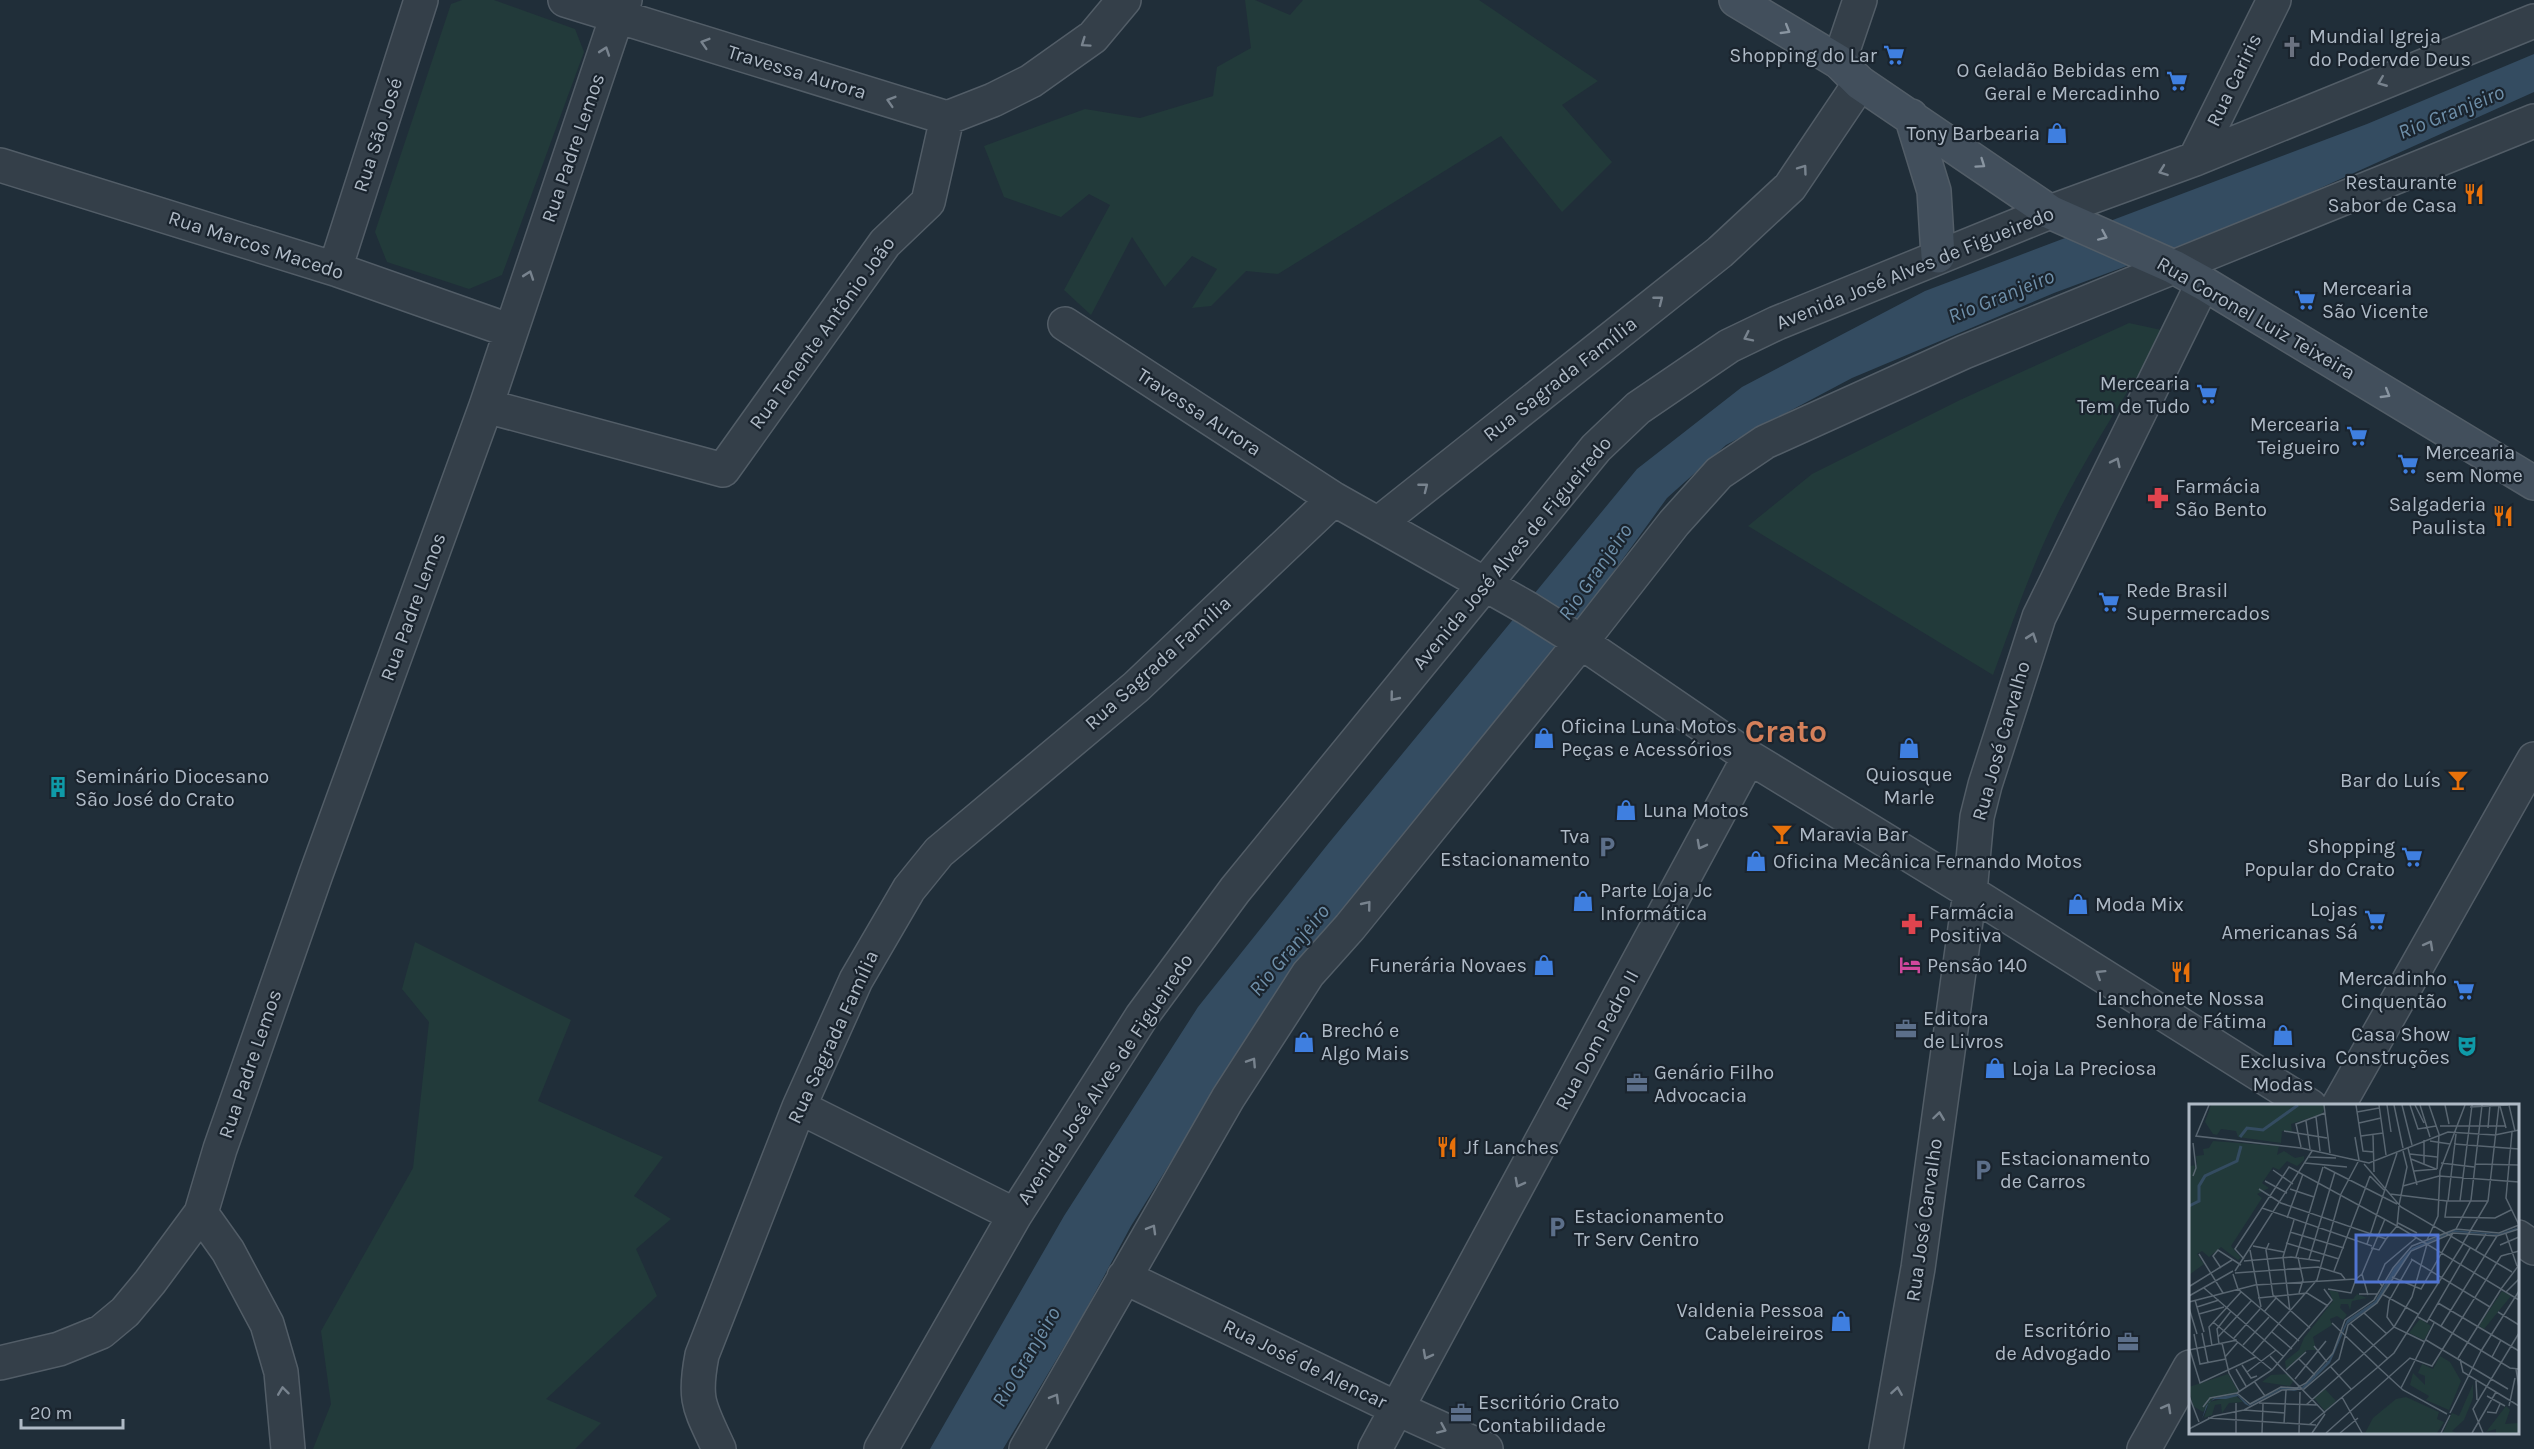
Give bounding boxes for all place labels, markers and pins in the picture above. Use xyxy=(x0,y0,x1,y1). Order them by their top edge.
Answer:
place label: Mundial Igreja do Podervde Deus xyxy=(2309,25,2471,71)
church icon: Mundial Igreja do Podervde Deus xyxy=(2280,35,2304,59)
supermarket icon: Shopping do Lar xyxy=(1882,43,1906,67)
place label: Shopping do Lar xyxy=(1729,44,1878,67)
place label: O Geladão Bebidas em Geral e Mercadinho xyxy=(1956,59,2160,105)
supermarket icon: O Geladão Bebidas em Geral e Mercadinho xyxy=(2165,69,2189,93)
shop icon: Tony Barbearia xyxy=(2045,121,2069,145)
place label: Tony Barbearia xyxy=(1907,122,2040,145)
place label: Restaurante Sabor de Casa xyxy=(2327,171,2457,217)
restaurant icon: Restaurante Sabor de Casa xyxy=(2462,182,2486,206)
place label: Mercearia São Vicente xyxy=(2322,277,2428,323)
supermarket icon: Mercearia São Vicente xyxy=(2293,288,2317,312)
place label: Mercearia Tem de Tudo xyxy=(2077,372,2190,418)
supermarket icon: Mercearia Tem de Tudo xyxy=(2195,382,2219,406)
place label: Mercearia Teigueiro xyxy=(2250,413,2340,459)
supermarket icon: Mercearia Teigueiro xyxy=(2345,424,2369,448)
place label: Mercearia sem Nome xyxy=(2425,441,2523,487)
supermarket icon: Mercearia sem Nome xyxy=(2396,452,2420,476)
place label: Farmácia São Bento xyxy=(2175,475,2267,521)
pharmacy icon: Farmácia São Bento xyxy=(2146,486,2170,510)
place label: Salgaderia Paulista xyxy=(2389,493,2486,539)
restaurant icon: Salgaderia Paulista xyxy=(2491,504,2515,528)
place label: Rede Brasil Supermercados xyxy=(2126,579,2270,625)
supermarket icon: Rede Brasil Supermercados xyxy=(2097,590,2121,614)
place label: Oficina Luna Motos Peças e Acessórios xyxy=(1561,715,1737,761)
shop icon: Oficina Luna Motos Peças e Acessórios xyxy=(1532,726,1556,750)
shop icon: Quiosque Marle xyxy=(1897,736,1921,760)
place label: Quiosque Marle xyxy=(1866,763,1952,809)
place label: Seminário Diocesano São José do Crato xyxy=(75,765,269,811)
bar icon: Bar do Luís xyxy=(2446,768,2470,792)
place label: Bar do Luís xyxy=(2340,769,2441,792)
building icon: Seminário Diocesano São José do Crato xyxy=(46,775,70,799)
shop icon: Luna Motos xyxy=(1614,798,1638,822)
place label: Luna Motos xyxy=(1643,799,1749,822)
bar icon: Maravia Bar xyxy=(1770,822,1794,846)
place label: Maravia Bar xyxy=(1799,823,1908,846)
place label: Tva Estacionamento xyxy=(1440,825,1590,871)
parking icon: Tva Estacionamento xyxy=(1595,835,1619,859)
place label: Shopping Popular do Crato xyxy=(2244,835,2395,881)
supermarket icon: Shopping Popular do Crato xyxy=(2400,845,2424,869)
shop icon: Oficina Mecânica Fernando Motos xyxy=(1744,849,1768,873)
place label: Oficina Mecânica Fernando Motos xyxy=(1773,850,2082,873)
place label: Parte Loja Jc Informática xyxy=(1600,879,1713,925)
shop icon: Parte Loja Jc Informática xyxy=(1571,889,1595,913)
shop icon: Moda Mix xyxy=(2066,892,2090,916)
place label: Moda Mix xyxy=(2095,893,2184,916)
place label: Lojas Americanas Sá xyxy=(2222,898,2358,944)
place label: Farmácia Positiva xyxy=(1929,901,2014,947)
supermarket icon: Lojas Americanas Sá xyxy=(2363,908,2387,932)
pharmacy icon: Farmácia Positiva xyxy=(1900,912,1924,936)
shop icon: Funerária Novaes xyxy=(1532,953,1556,977)
hotel icon: Pensão 140 xyxy=(1898,953,1922,977)
place label: Funerária Novaes xyxy=(1369,954,1527,977)
place label: Pensão 140 xyxy=(1927,954,2027,977)
restaurant icon: Lanchonete Nossa Senhora de Fátima xyxy=(2169,960,2193,984)
place label: Mercadinho Cinquentão xyxy=(2338,967,2447,1013)
supermarket icon: Mercadinho Cinquentão xyxy=(2452,978,2476,1002)
place label: Lanchonete Nossa Senhora de Fátima xyxy=(2095,987,2267,1033)
place label: Editora de Livros xyxy=(1923,1007,2004,1053)
office icon: Editora de Livros xyxy=(1894,1017,1918,1041)
place label: Brechó e Algo Mais xyxy=(1321,1019,1409,1065)
shop icon: Exclusiva Modas xyxy=(2271,1023,2295,1047)
place label: Casa Show Construções xyxy=(2335,1023,2451,1069)
shop icon: Brechó e Algo Mais xyxy=(1292,1030,1316,1054)
theatre icon: Casa Show Construções xyxy=(2455,1034,2479,1058)
place label: Exclusiva Modas xyxy=(2239,1050,2327,1096)
shop icon: Loja La Preciosa xyxy=(1983,1056,2007,1080)
place label: Loja La Preciosa xyxy=(2012,1057,2157,1080)
place label: Genário Filho Advocacia xyxy=(1654,1061,1774,1107)
office icon: Genário Filho Advocacia xyxy=(1625,1071,1649,1095)
restaurant icon: Jf Lanches xyxy=(1435,1135,1459,1159)
place label: Jf Lanches xyxy=(1464,1136,1559,1159)
place label: Estacionamento de Carros xyxy=(2000,1147,2150,1193)
parking icon: Estacionamento de Carros xyxy=(1971,1158,1995,1182)
place label: Estacionamento Tr Serv Centro xyxy=(1574,1205,1724,1251)
parking icon: Estacionamento Tr Serv Centro xyxy=(1545,1215,1569,1239)
place label: Valdenia Pessoa Cabeleireiros xyxy=(1677,1299,1824,1345)
shop icon: Valdenia Pessoa Cabeleireiros xyxy=(1829,1309,1853,1333)
place label: Escritório de Advogado xyxy=(1995,1319,2111,1365)
office icon: Escritório de Advogado xyxy=(2116,1330,2140,1354)
place label: Escritório Crato Contabilidade xyxy=(1478,1391,1620,1437)
office icon: Escritório Crato Contabilidade xyxy=(1449,1401,1473,1425)

